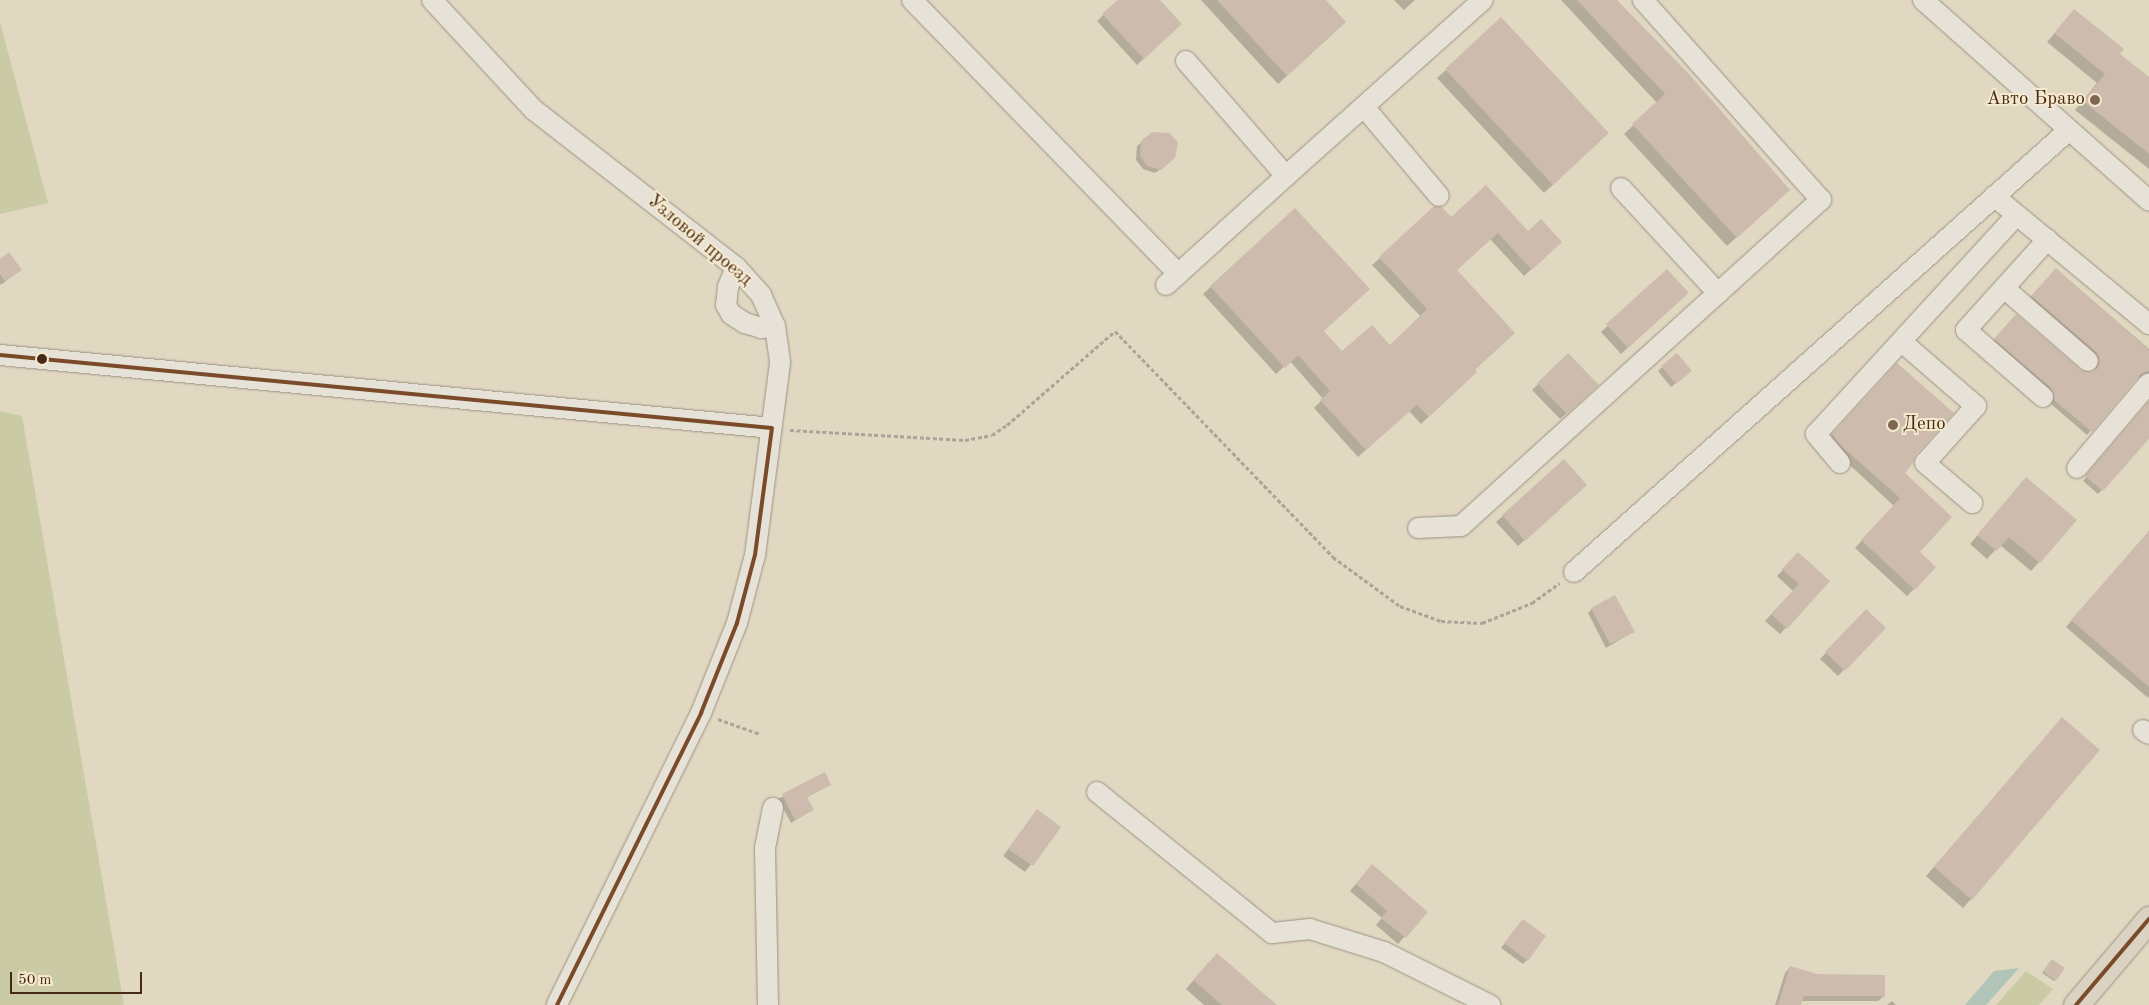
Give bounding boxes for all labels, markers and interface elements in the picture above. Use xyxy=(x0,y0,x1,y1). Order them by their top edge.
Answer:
place label: Авто Браво xyxy=(1986,89,2085,111)
marker: Авто Браво xyxy=(2089,94,2101,106)
street label: Узловой проезд xyxy=(642,190,756,292)
unlabelled marker xyxy=(37,354,47,364)
place label: Депо xyxy=(1903,414,1946,436)
marker: Депо xyxy=(1887,419,1899,431)
scale bar xyxy=(12,962,145,994)
text: 50 m xyxy=(18,973,52,988)

